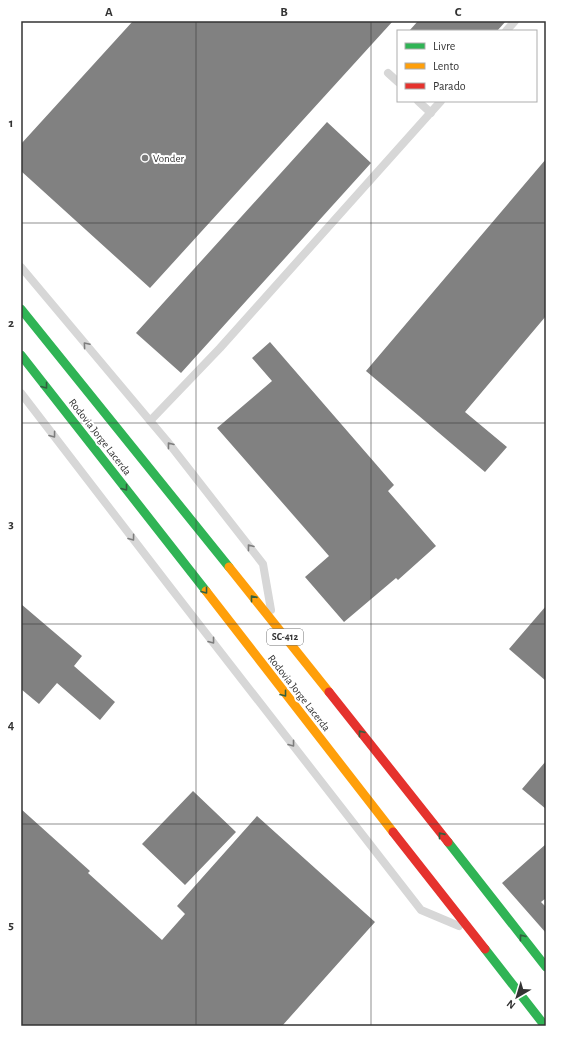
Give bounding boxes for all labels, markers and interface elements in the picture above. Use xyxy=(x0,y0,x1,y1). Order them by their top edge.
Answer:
text: A xyxy=(105,6,113,19)
text: B xyxy=(280,6,288,19)
text: C xyxy=(455,6,462,19)
legend xyxy=(397,30,537,102)
text: Livre xyxy=(433,40,455,52)
text: Lento xyxy=(433,60,459,72)
text: Parado xyxy=(433,80,466,92)
text: 1 xyxy=(9,117,13,130)
marker: Vonder xyxy=(140,153,150,163)
place label: Vonder xyxy=(153,153,184,164)
text: 2 xyxy=(8,317,14,330)
one-way arrow xyxy=(84,342,91,350)
one-way arrow xyxy=(40,381,47,388)
street label: Rodovia Jorge Lacerda xyxy=(67,397,133,477)
one-way arrow xyxy=(49,431,56,438)
one-way arrow xyxy=(167,442,174,449)
one-way arrow xyxy=(120,484,127,491)
text: 3 xyxy=(8,518,14,531)
one-way arrow xyxy=(128,534,135,541)
one-way arrow xyxy=(247,545,254,552)
one-way arrow xyxy=(200,587,207,594)
one-way arrow xyxy=(251,596,258,603)
road number: SC-412 xyxy=(267,629,303,645)
one-way arrow xyxy=(207,637,214,644)
street label: Rodovia Jorge Lacerda xyxy=(266,653,332,733)
one-way arrow xyxy=(280,689,287,696)
text: 4 xyxy=(8,719,15,732)
one-way arrow xyxy=(358,730,365,737)
one-way arrow xyxy=(287,739,294,746)
one-way arrow xyxy=(439,832,446,839)
text: 5 xyxy=(8,919,14,932)
one-way arrow xyxy=(519,934,526,941)
north arrow xyxy=(497,977,537,1017)
text: N xyxy=(505,998,518,1011)

